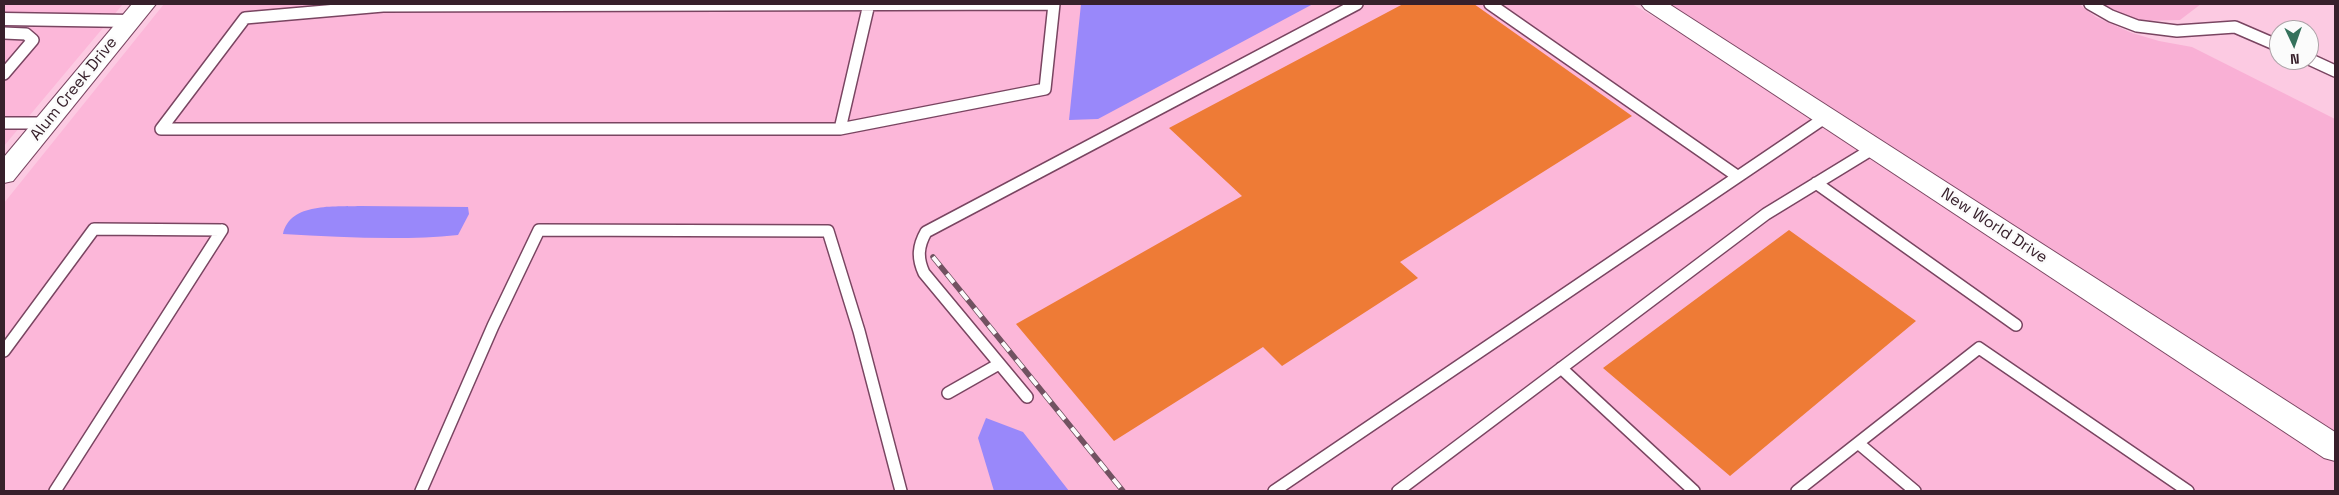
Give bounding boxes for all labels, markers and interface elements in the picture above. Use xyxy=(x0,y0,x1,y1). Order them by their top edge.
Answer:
north arrow xyxy=(2269,20,2319,70)
street label: Alum Creek Drive xyxy=(26,33,122,145)
text: N xyxy=(2290,50,2300,68)
street label: New World Drive xyxy=(1937,184,2051,268)

